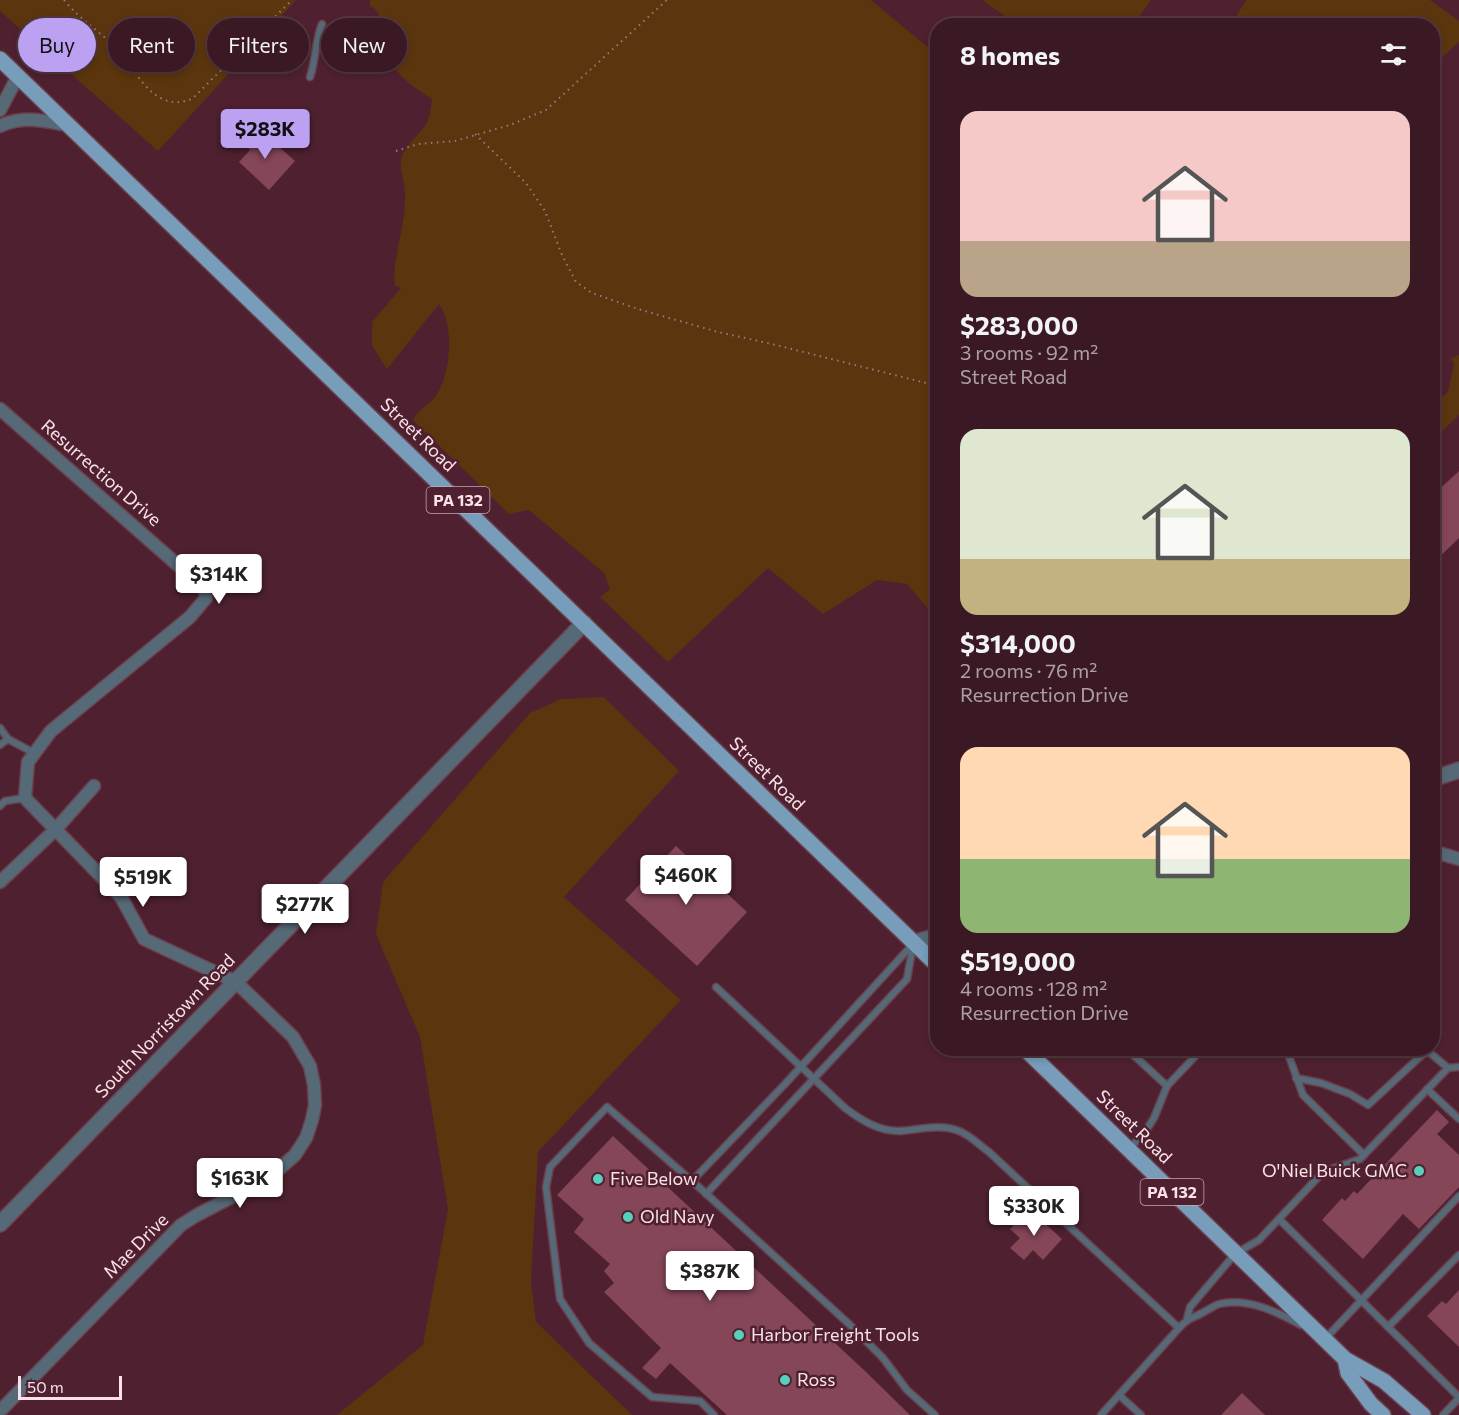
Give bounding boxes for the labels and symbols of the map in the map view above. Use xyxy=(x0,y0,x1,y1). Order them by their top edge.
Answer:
pin: $283K xyxy=(223,109,307,160)
street label: Street Road xyxy=(376,393,461,476)
street label: Resurrection Drive xyxy=(37,414,166,530)
road number: PA 132 xyxy=(426,487,490,513)
pin: $314K xyxy=(177,554,261,605)
street label: Street Road xyxy=(725,732,810,815)
pin: $460K xyxy=(644,855,728,906)
pin: $519K xyxy=(101,857,185,908)
pin: $277K xyxy=(263,884,347,935)
street label: South Norristown Road xyxy=(90,949,239,1102)
street label: Street Road xyxy=(1092,1085,1177,1168)
pin: $163K xyxy=(198,1158,282,1209)
place label: O'Niel Buick GMC xyxy=(1262,1159,1407,1181)
marker: O'Niel Buick GMC xyxy=(1412,1164,1426,1178)
place label: Five Below xyxy=(610,1167,697,1189)
marker: Five Below xyxy=(591,1172,605,1186)
road number: PA 132 xyxy=(1140,1179,1204,1205)
pin: $330K xyxy=(992,1186,1076,1237)
place label: Old Navy xyxy=(640,1205,714,1227)
street label: Mae Drive xyxy=(98,1208,172,1282)
marker: Old Navy xyxy=(621,1210,635,1224)
pin: $387K xyxy=(668,1251,752,1302)
place label: Harbor Freight Tools xyxy=(751,1323,920,1345)
marker: Harbor Freight Tools xyxy=(732,1328,746,1342)
place label: Ross xyxy=(797,1368,835,1390)
scale bar xyxy=(18,1373,122,1400)
marker: Ross xyxy=(778,1373,792,1387)

